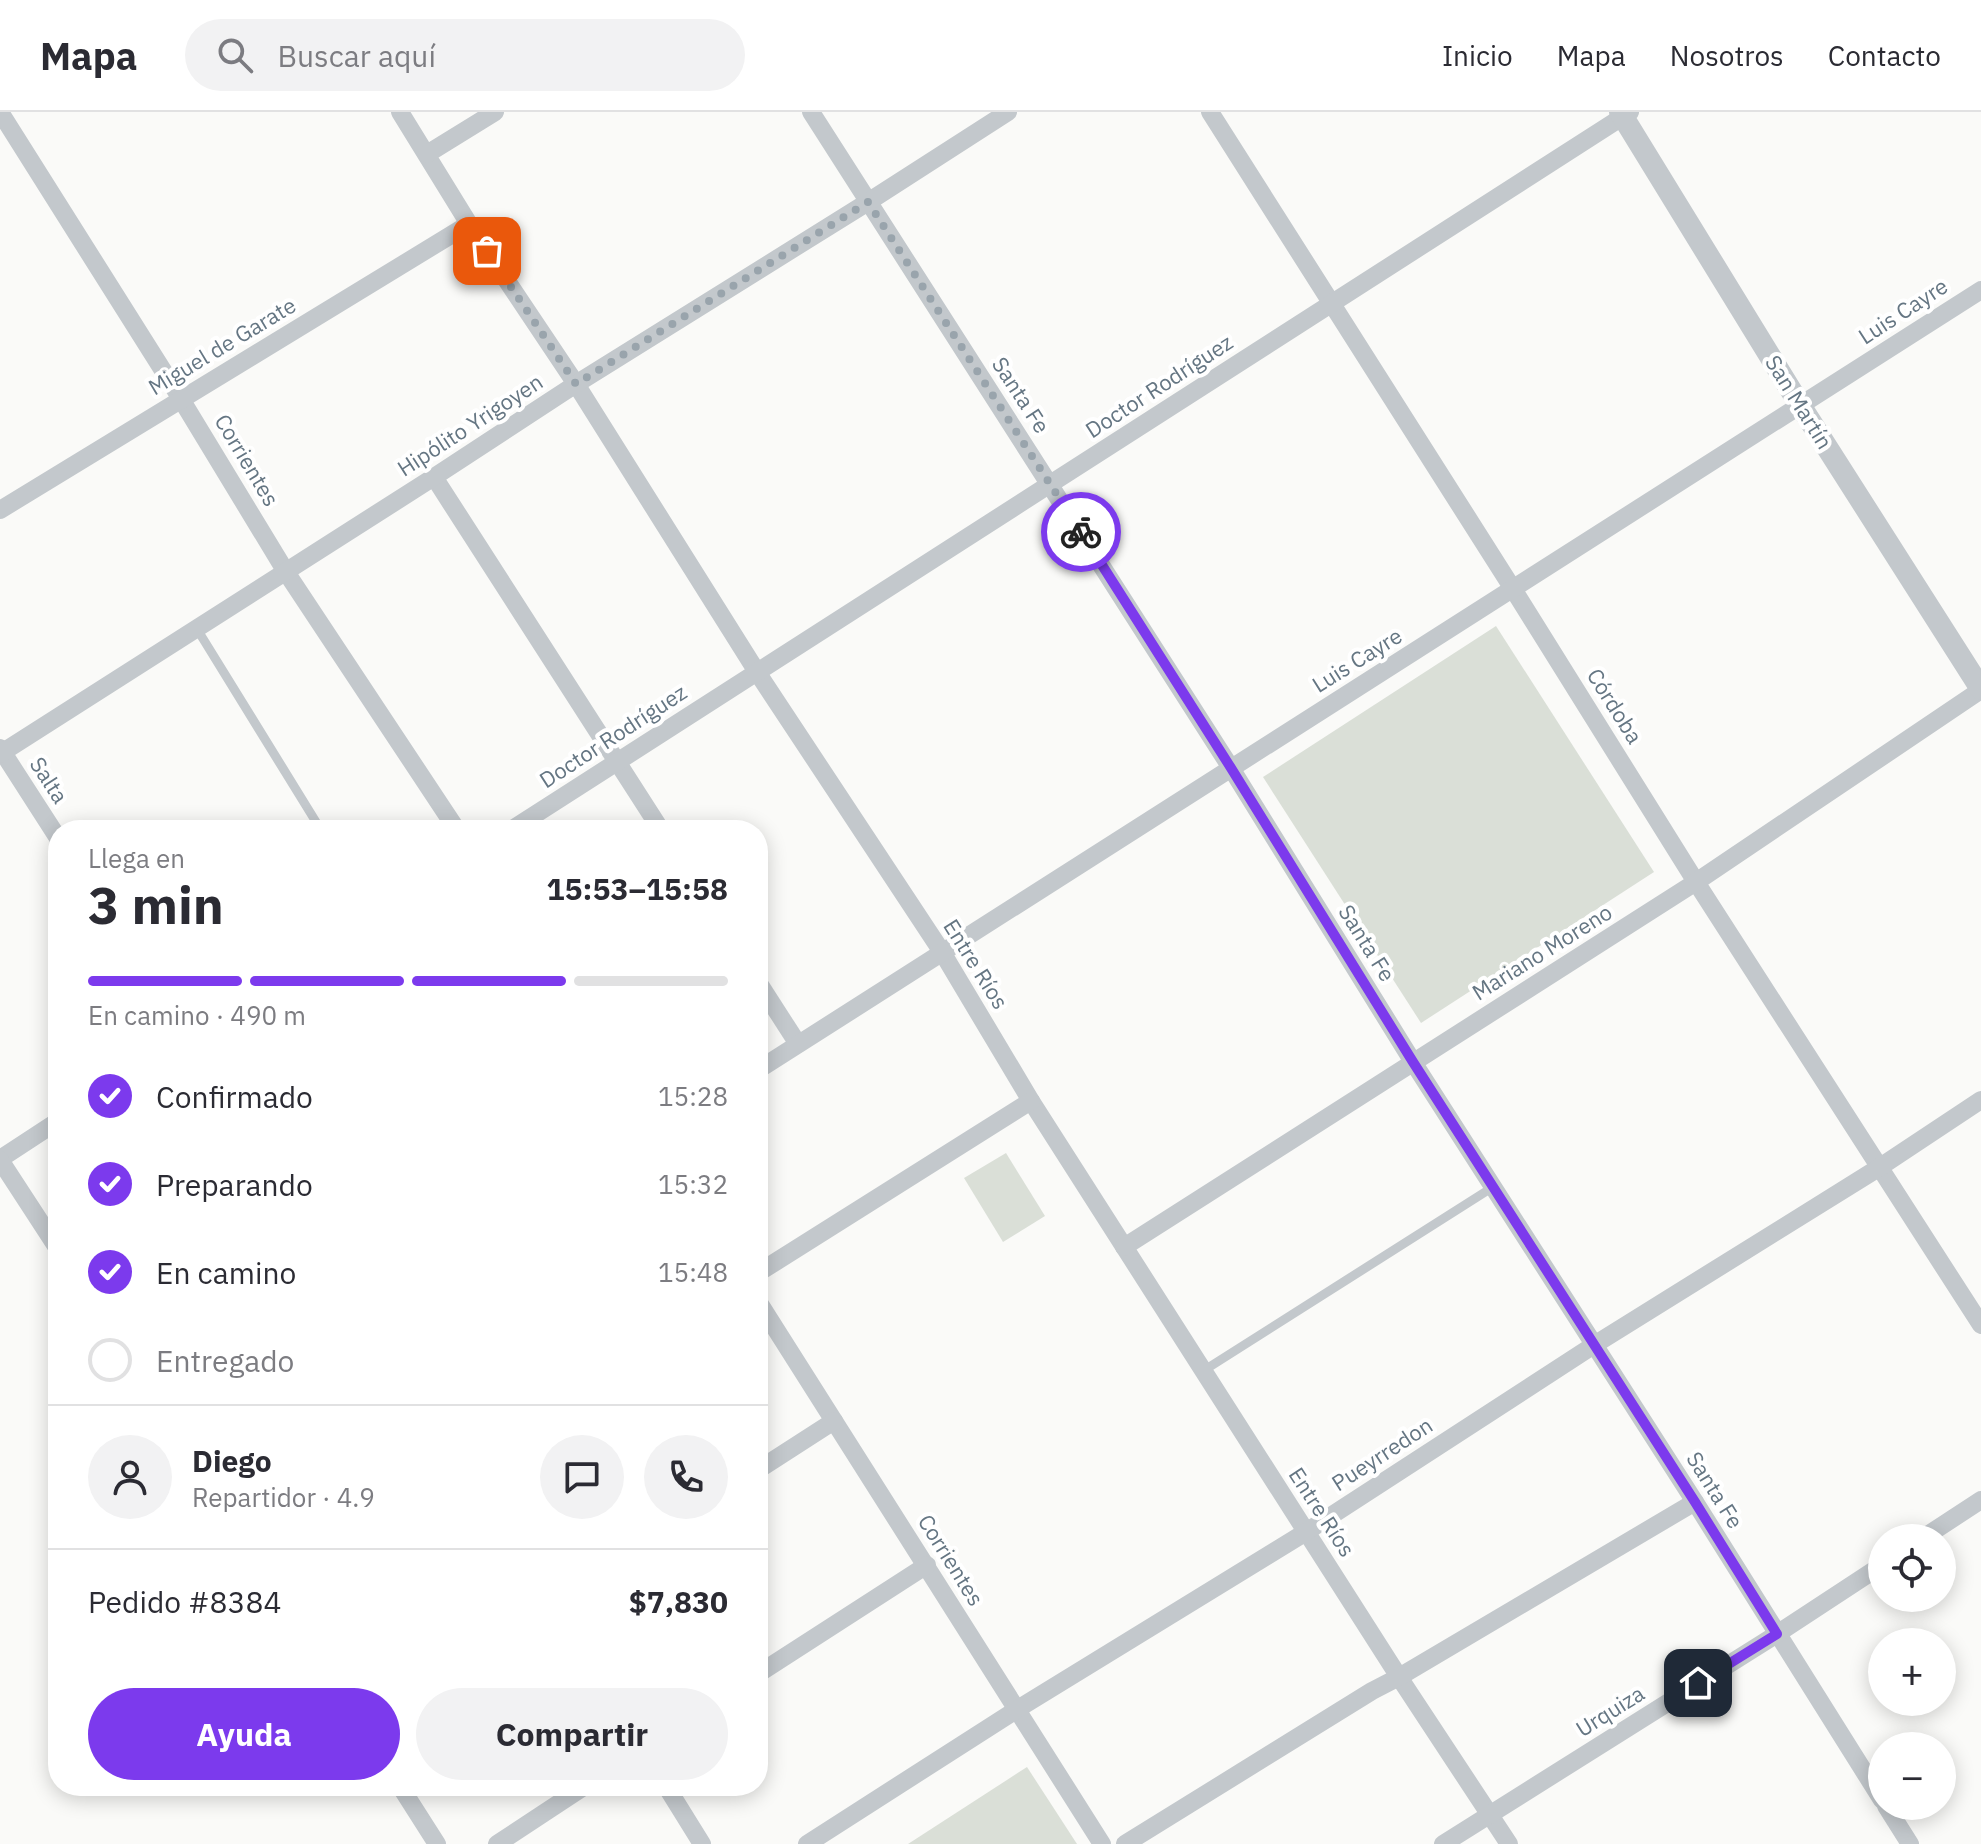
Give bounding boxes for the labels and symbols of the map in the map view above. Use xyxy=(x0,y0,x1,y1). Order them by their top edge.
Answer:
pin xyxy=(453,217,521,285)
street label: Luis Cayre xyxy=(1852,271,1953,350)
street label: Miguel de Garate xyxy=(143,290,301,401)
street label: Doctor Rodríguez xyxy=(1080,327,1238,444)
street label: San Martín xyxy=(1759,349,1840,454)
street label: Santa Fe xyxy=(986,351,1057,438)
street label: Hipólito Yrigoyen xyxy=(392,367,548,482)
street label: Corrientes xyxy=(209,408,286,511)
courier xyxy=(1041,492,1121,572)
street label: Luis Cayre xyxy=(1306,621,1407,699)
street label: Córdoba xyxy=(1581,663,1650,749)
street label: Doctor Rodríguez xyxy=(534,677,692,794)
street label: Salta xyxy=(24,751,75,809)
street label: Mariano Moreno xyxy=(1466,897,1617,1006)
street label: Santa Fe xyxy=(1332,899,1402,987)
street label: Entre Ríos xyxy=(937,913,1015,1014)
street label: Pueyrredon xyxy=(1326,1410,1438,1497)
street label: Santa Fe xyxy=(1680,1446,1750,1534)
street label: Entre Ríos xyxy=(1283,1462,1362,1562)
street label: Corrientes xyxy=(912,1509,991,1611)
pin xyxy=(1664,1649,1732,1717)
street label: Urquiza xyxy=(1570,1678,1650,1743)

